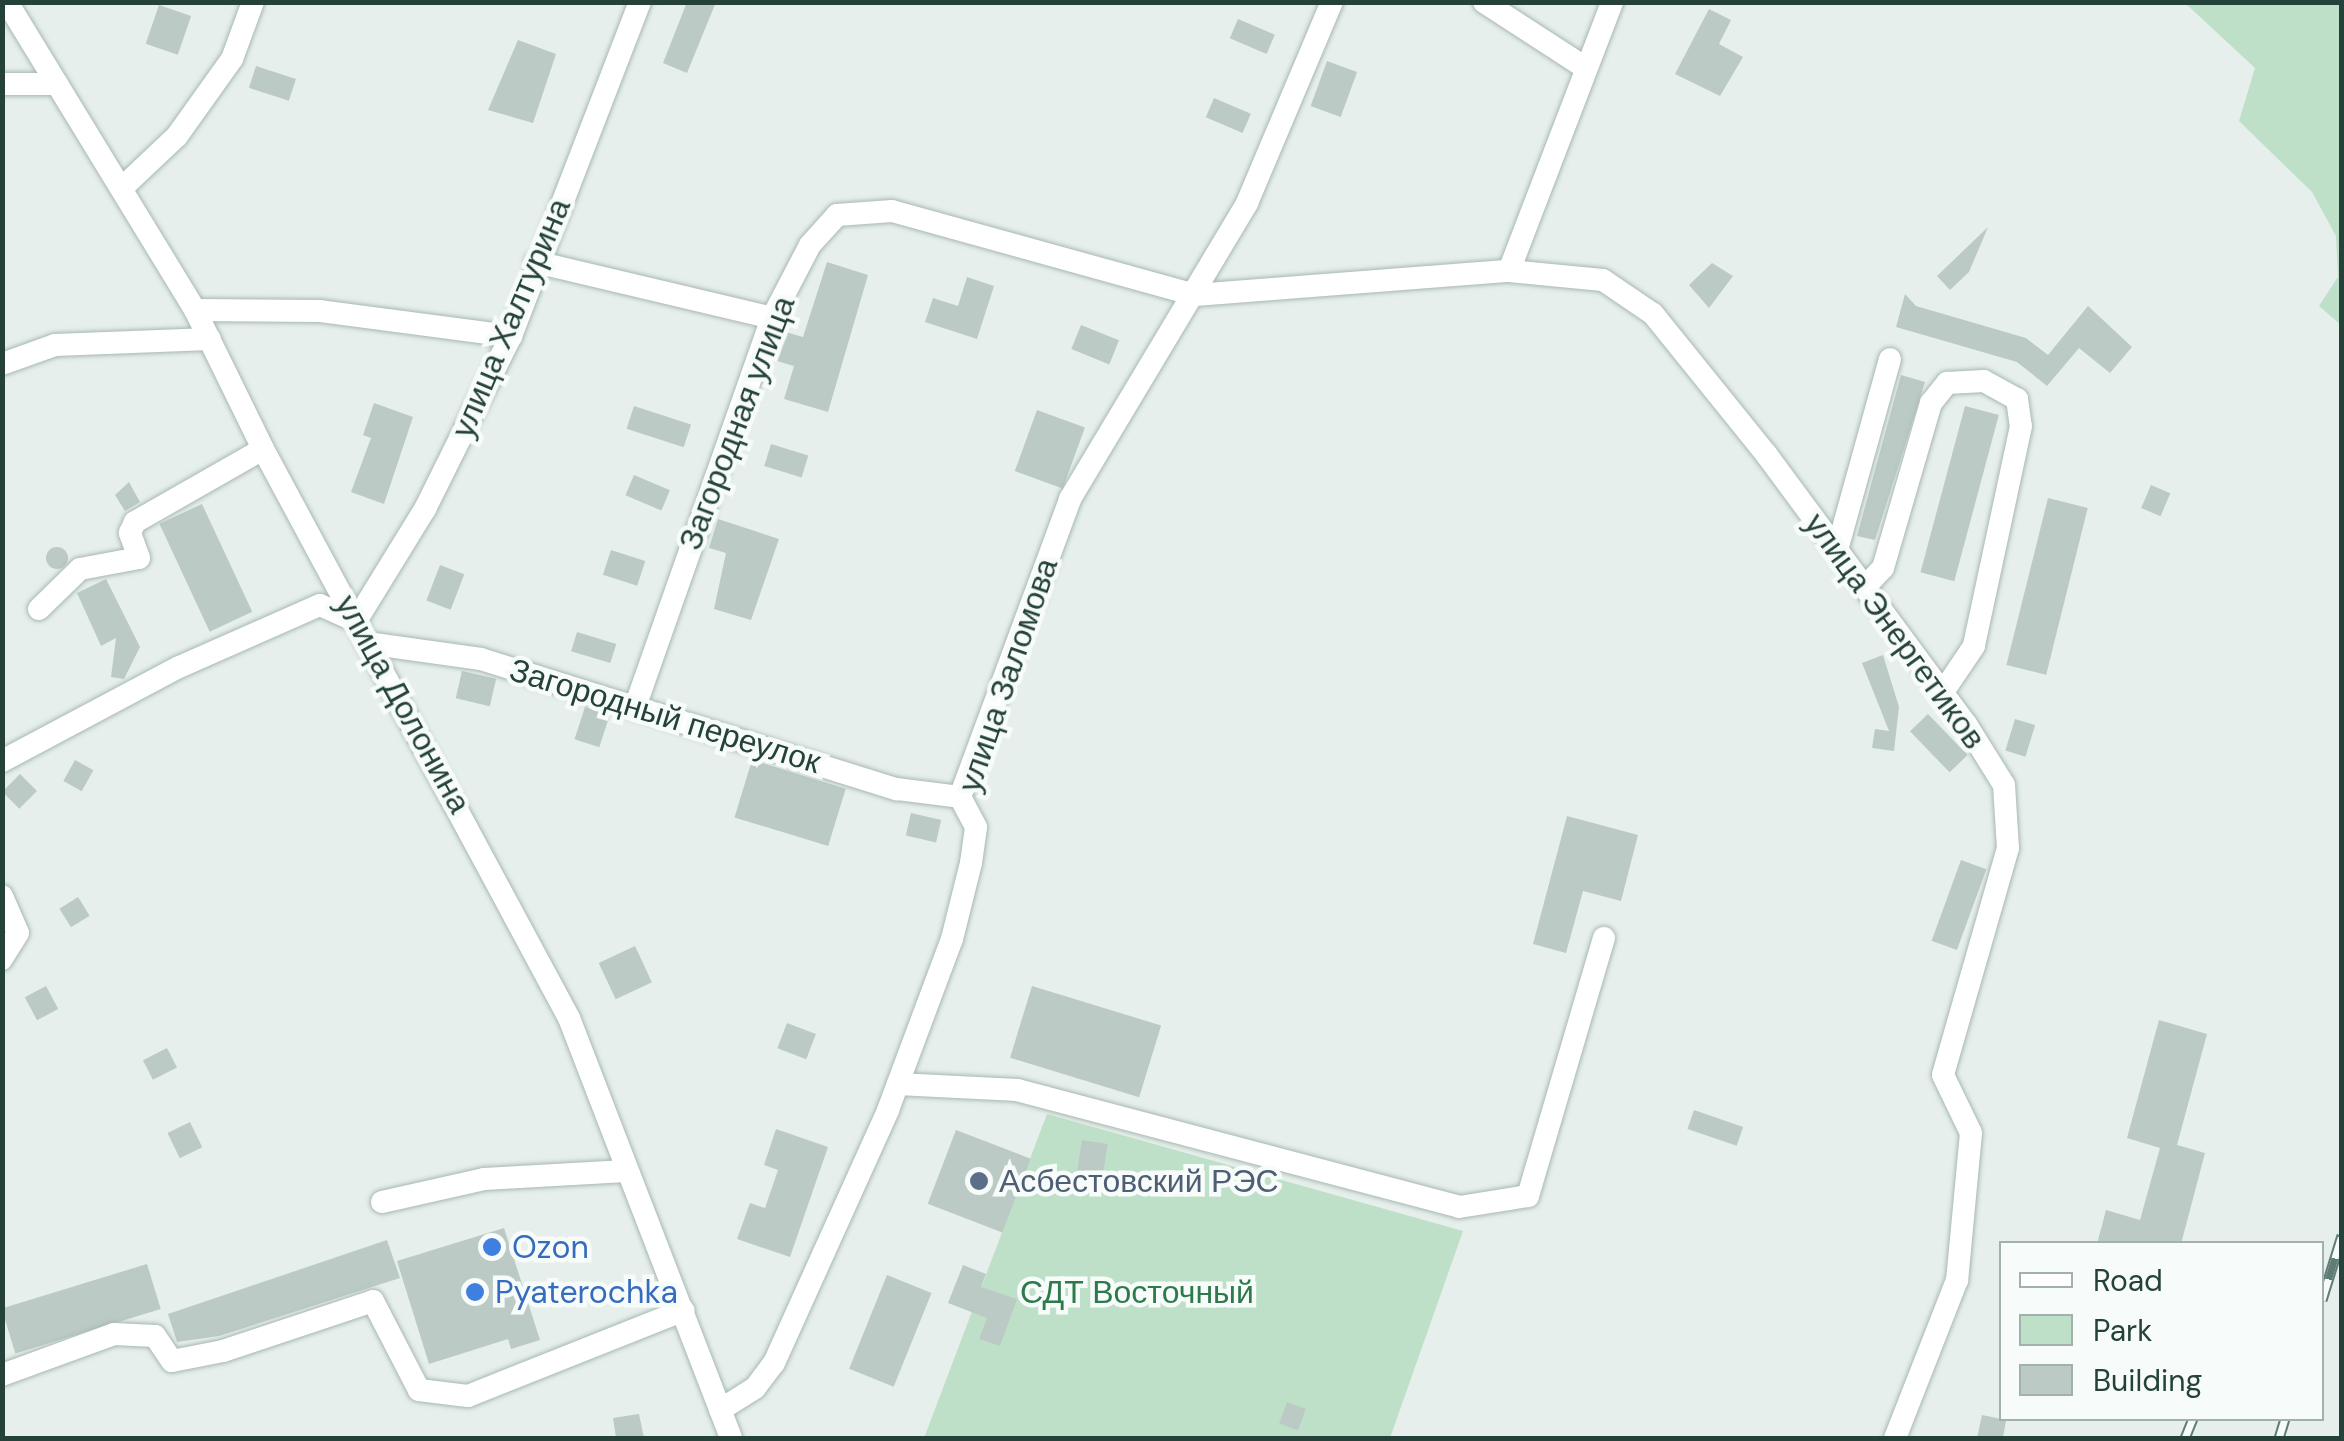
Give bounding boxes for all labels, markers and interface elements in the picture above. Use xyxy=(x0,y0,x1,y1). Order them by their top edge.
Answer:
street label: улица Халтурина xyxy=(443,193,579,443)
street label: Загородная улица xyxy=(671,291,803,555)
street label: улица Энергетиков xyxy=(1797,506,1993,756)
street label: улица Заломова xyxy=(950,553,1066,797)
street label: улица Долонина xyxy=(327,588,479,820)
street label: Загородный переулок xyxy=(505,650,825,782)
place label: Асбестовский РЭС xyxy=(999,1162,1279,1200)
marker: Асбестовский РЭС xyxy=(968,1170,990,1192)
place label: Ozon xyxy=(512,1228,589,1266)
marker: Ozon xyxy=(481,1236,503,1258)
legend xyxy=(1999,1241,2324,1421)
text: Road xyxy=(2093,1261,2163,1300)
place label: Pyaterochka xyxy=(495,1273,678,1311)
park label: СДТ Восточный xyxy=(1020,1273,1254,1311)
marker: Pyaterochka xyxy=(464,1281,486,1303)
text: Park xyxy=(2093,1311,2152,1350)
text: Building xyxy=(2093,1361,2202,1400)

